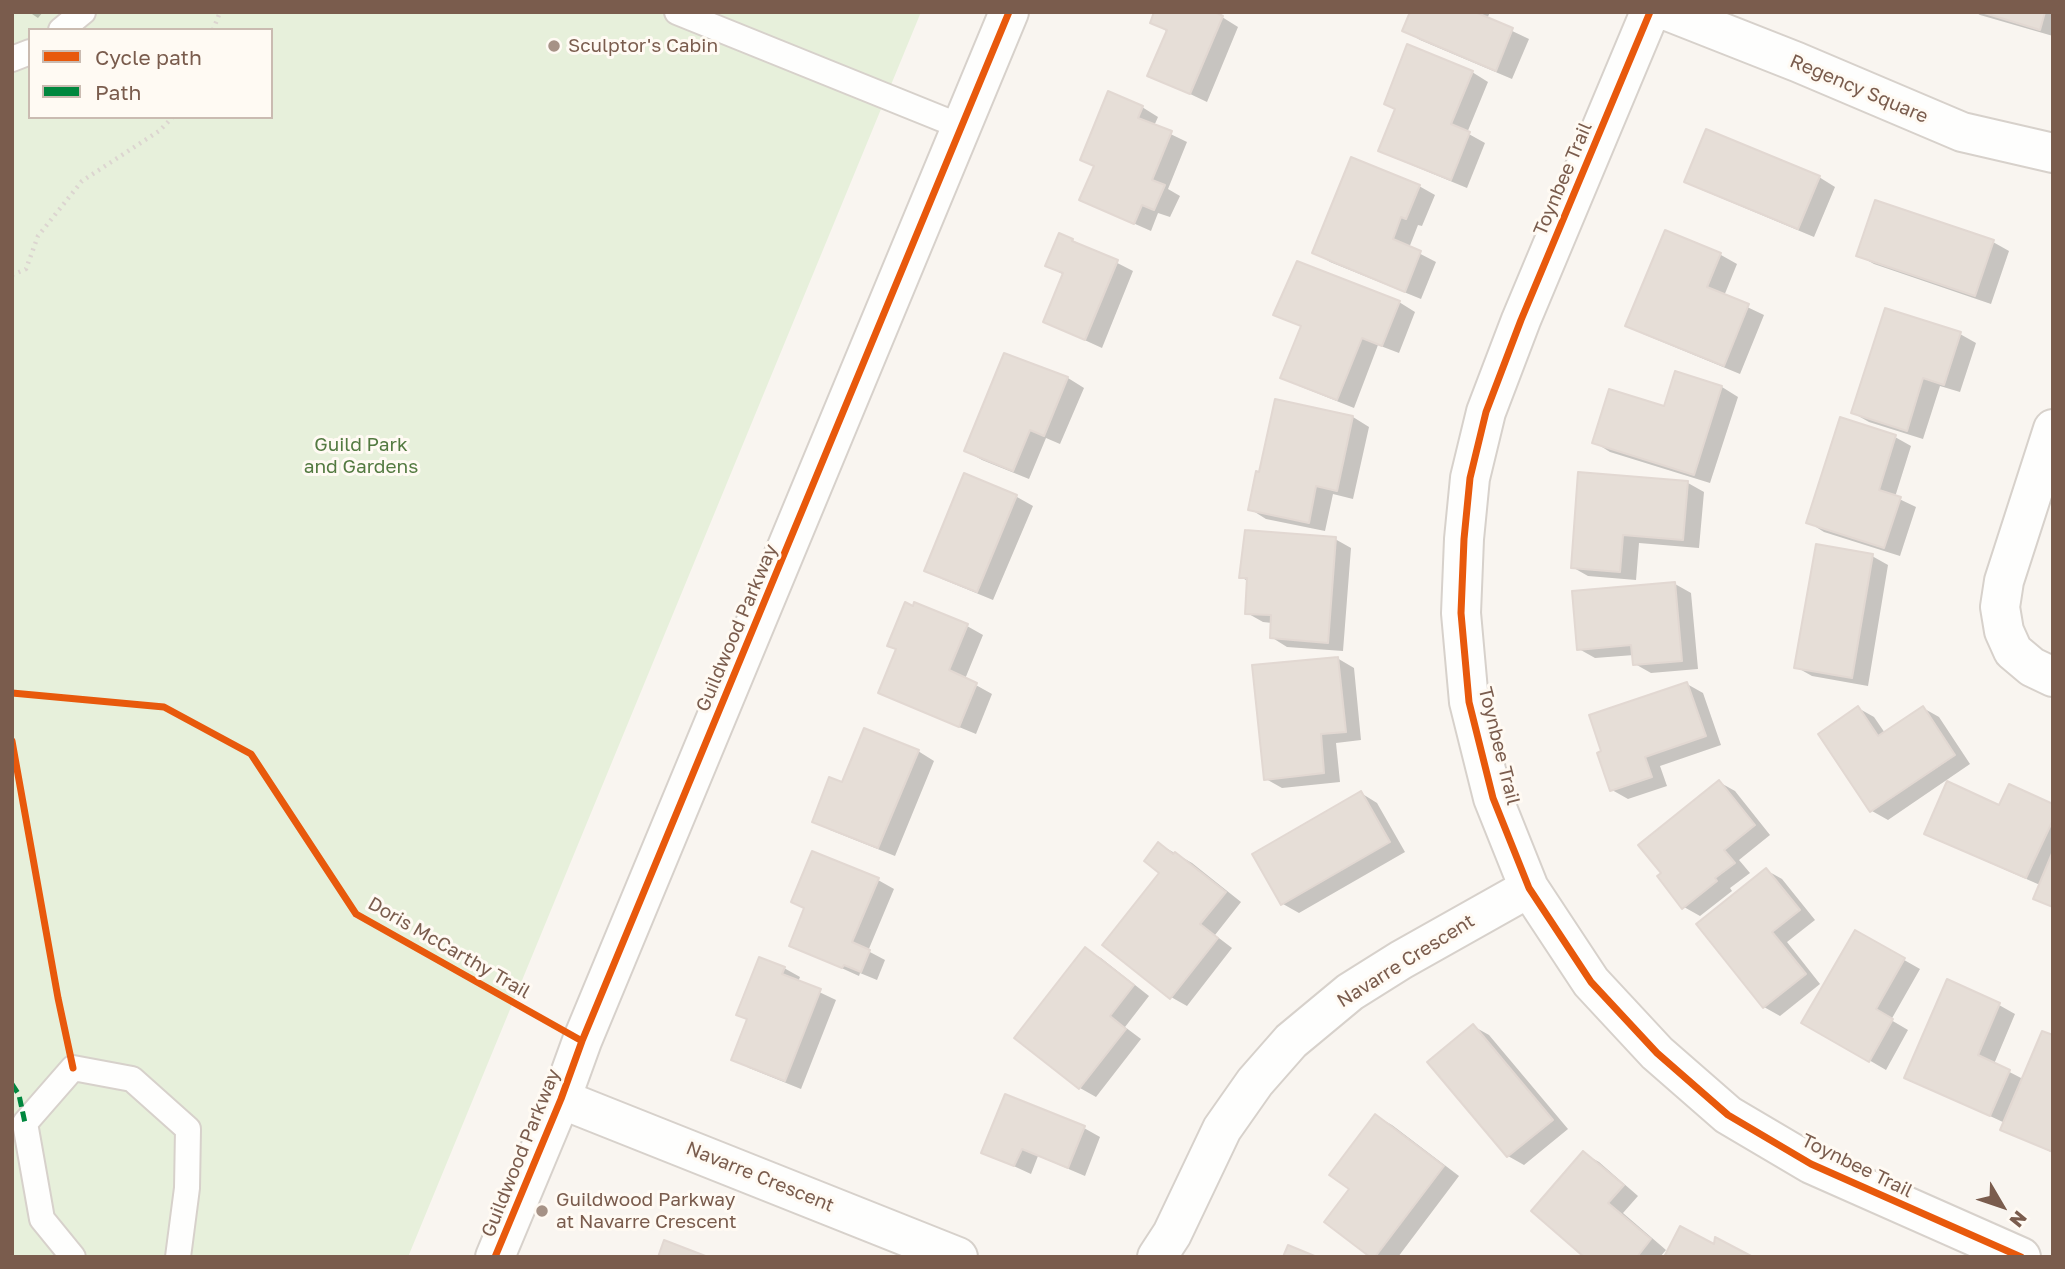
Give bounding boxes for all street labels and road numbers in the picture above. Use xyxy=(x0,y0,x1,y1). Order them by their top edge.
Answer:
street label: Regency Square xyxy=(1787,50,1931,128)
street label: Toynbee Trail xyxy=(1529,119,1597,239)
street label: Guildwood Parkway xyxy=(691,541,783,715)
street label: Toynbee Trail xyxy=(1473,684,1525,808)
street label: Doris McCarthy Trail xyxy=(364,892,534,1004)
street label: Navarre Crescent xyxy=(1333,910,1479,1012)
street label: Guildwood Parkway xyxy=(477,1066,565,1240)
street label: Toynbee Trail xyxy=(1798,1129,1916,1203)
street label: Navarre Crescent xyxy=(683,1137,837,1217)

